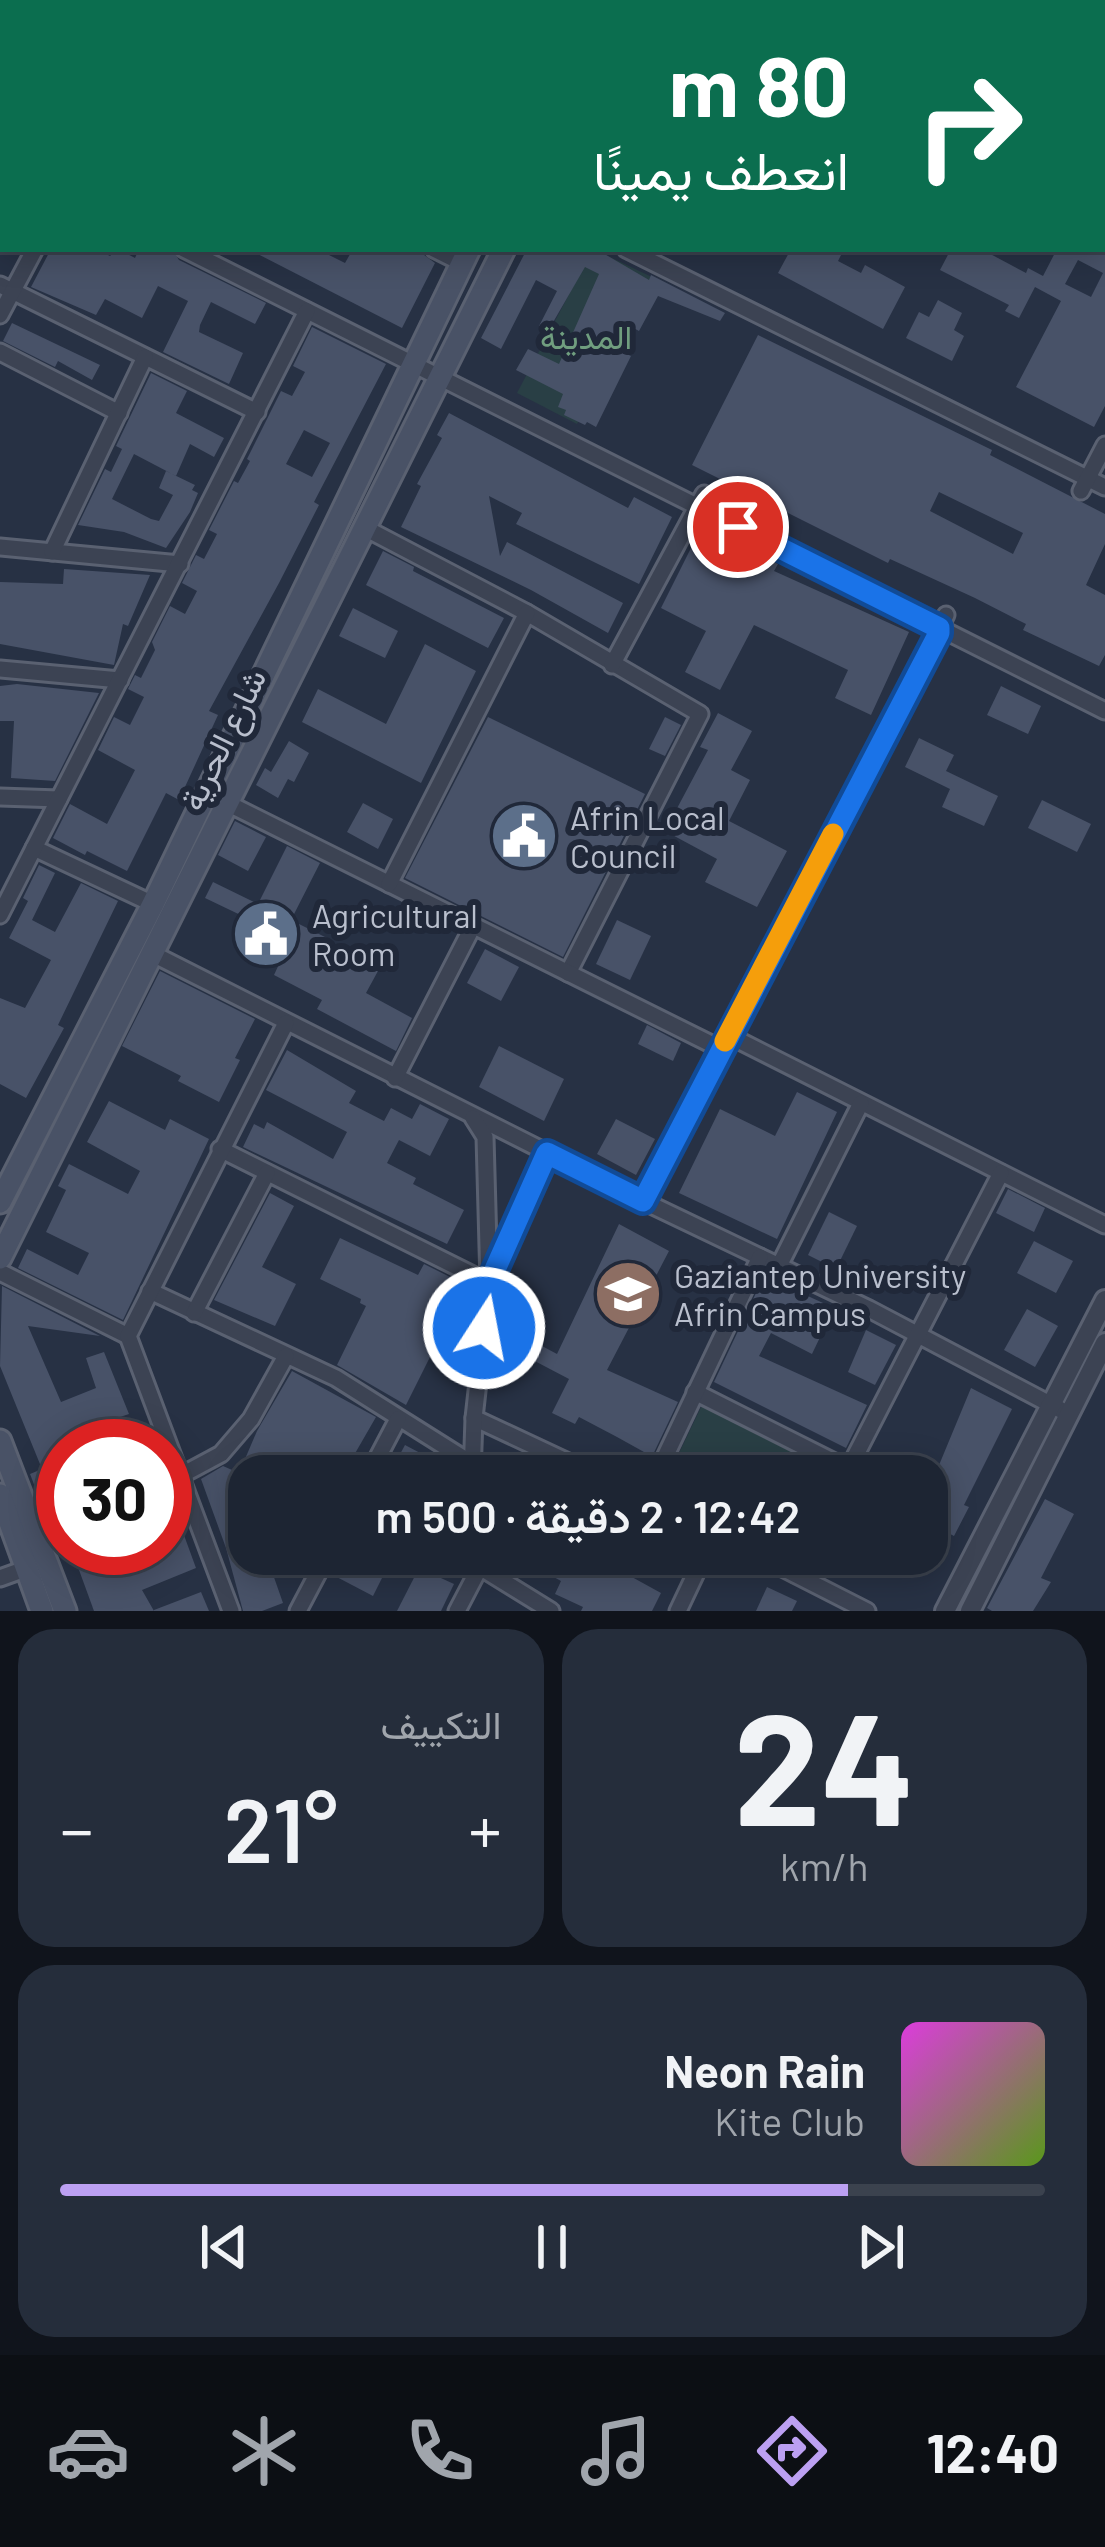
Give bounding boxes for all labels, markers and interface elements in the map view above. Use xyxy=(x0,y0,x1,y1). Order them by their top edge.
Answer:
text: 80 m xyxy=(669,33,849,134)
icon: right xyxy=(891,48,1047,204)
text: انعطف يمينًا xyxy=(593,136,849,201)
park label: المدينة xyxy=(540,316,632,357)
pin xyxy=(687,476,789,578)
icon: arrive xyxy=(705,494,771,560)
street label: شارع الحرية xyxy=(171,662,277,818)
place label: Afrin Local Council xyxy=(570,797,725,875)
public building icon: Afrin Local Council xyxy=(489,801,559,871)
place label: Agricultural Room xyxy=(312,895,478,973)
public building icon: Agricultural Room xyxy=(231,899,301,969)
place label: Gaziantep University Afrin Campus xyxy=(674,1255,966,1333)
school or university icon: Gaziantep University Afrin Campus xyxy=(593,1259,663,1329)
position arrow xyxy=(421,1265,547,1391)
speed limit sign: 30 xyxy=(36,1419,192,1575)
text: 12:42 · 2 دقيقة · 500 m xyxy=(376,1488,800,1542)
text: 24 xyxy=(733,1670,915,1857)
text: التكييف xyxy=(381,1700,502,1747)
text: 21° xyxy=(223,1773,338,1881)
text: − xyxy=(60,1788,93,1867)
text: + xyxy=(468,1788,501,1867)
text: km/h xyxy=(780,1842,868,1889)
text: Neon Rain xyxy=(664,2043,865,2097)
text: Kite Club xyxy=(714,2097,865,2144)
icon: previous xyxy=(191,2214,257,2280)
icon: pause xyxy=(519,2214,585,2280)
icon: next xyxy=(848,2214,914,2280)
icon: car xyxy=(46,2409,130,2493)
icon: climate xyxy=(222,2409,306,2493)
icon: phone xyxy=(398,2409,482,2493)
icon: music xyxy=(574,2409,658,2493)
icon: directions xyxy=(750,2409,834,2493)
text: 12:40 xyxy=(927,2419,1059,2484)

